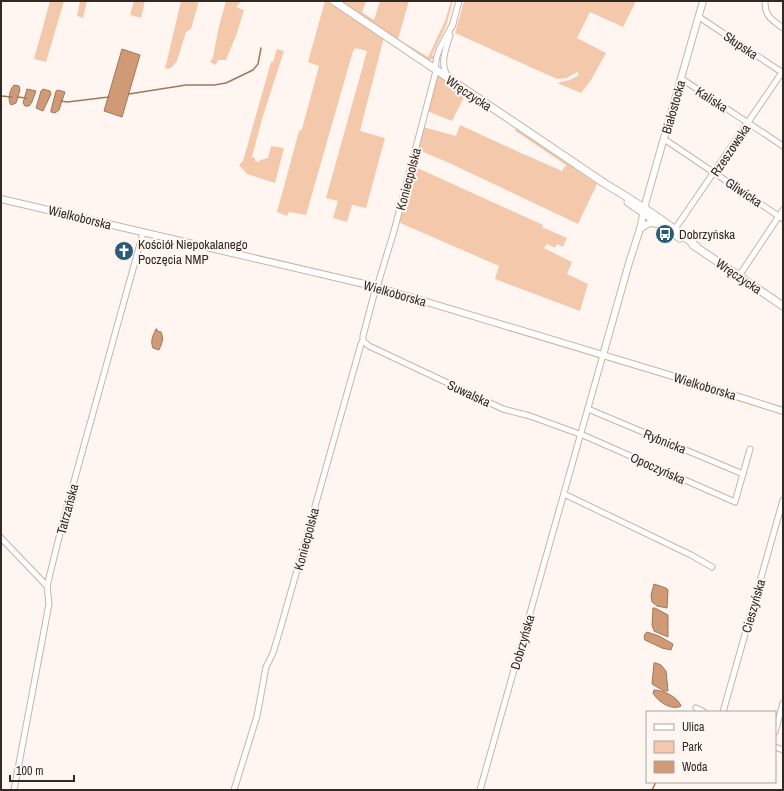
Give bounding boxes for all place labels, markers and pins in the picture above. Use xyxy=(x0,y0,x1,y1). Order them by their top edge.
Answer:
bus stop icon: Dobrzyńska xyxy=(654,223,676,245)
place label: Dobrzyńska xyxy=(679,226,735,243)
place label: Kościół Niepokalanego Poczęcia NMP xyxy=(138,236,248,268)
church icon: Kościół Niepokalanego Poczęcia NMP xyxy=(113,240,135,262)

